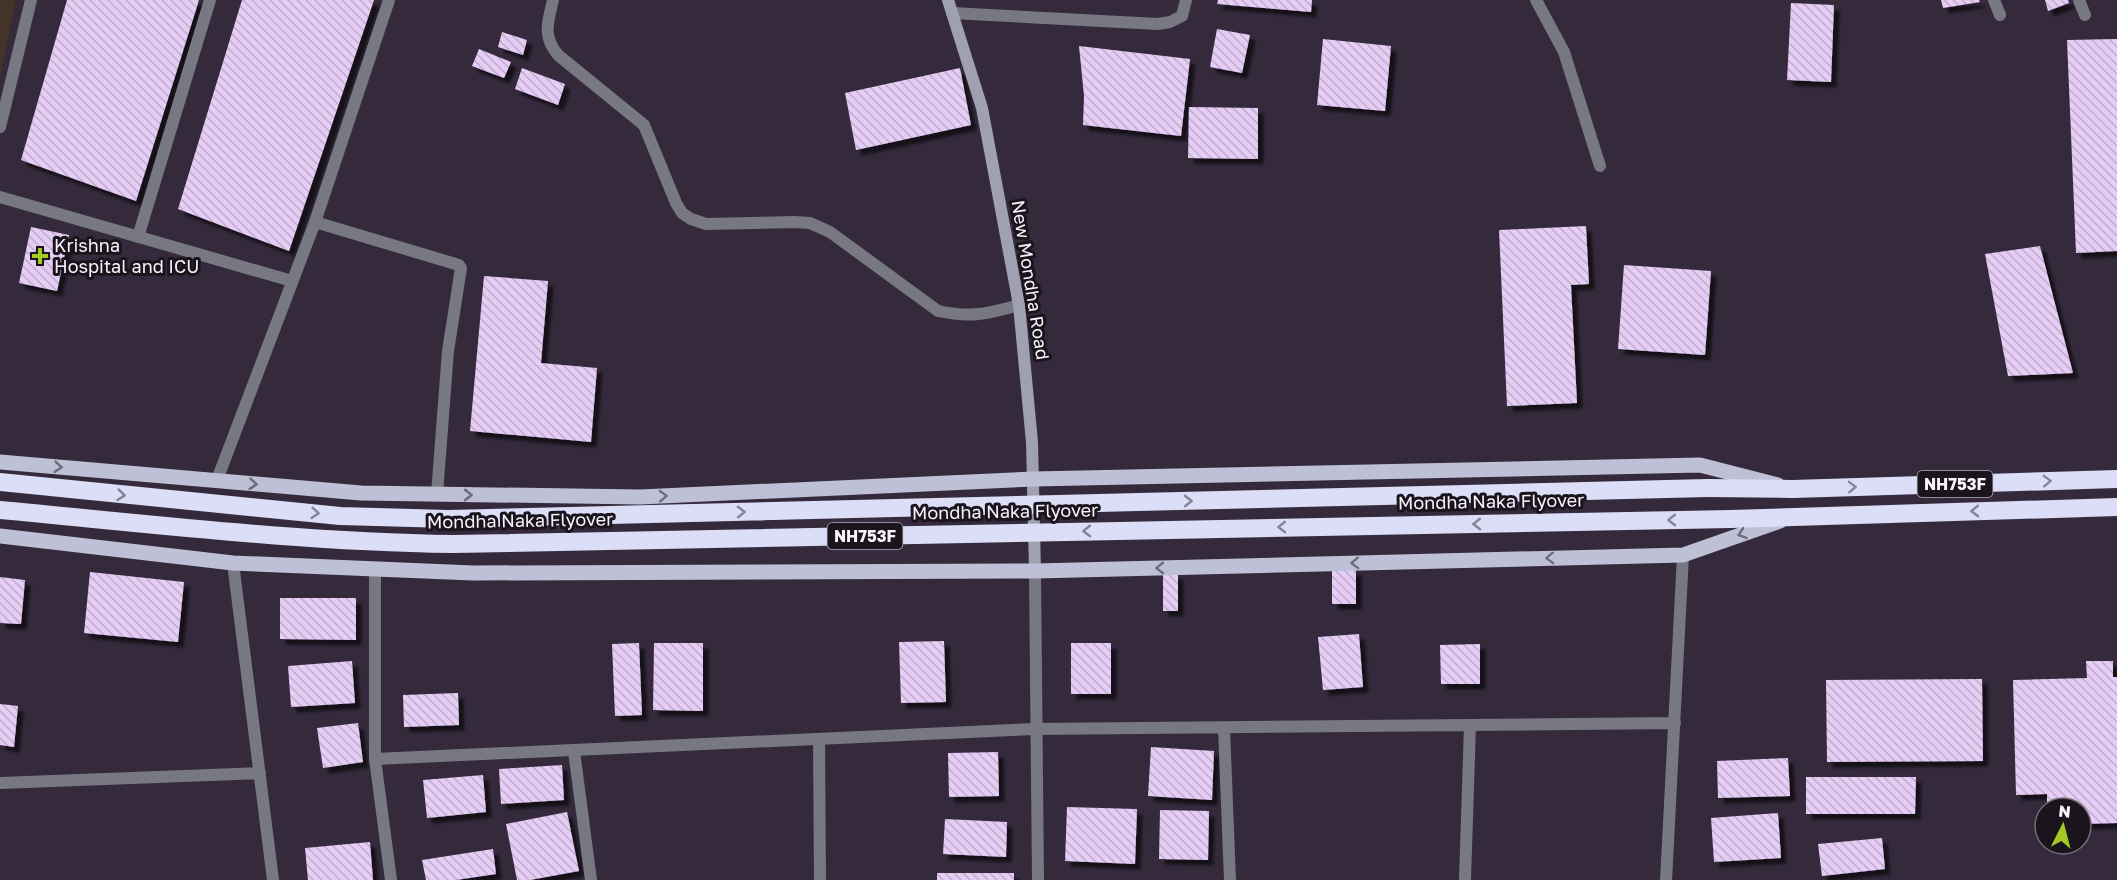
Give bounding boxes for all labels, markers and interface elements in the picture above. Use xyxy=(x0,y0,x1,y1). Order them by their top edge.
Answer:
street label: New Mondha Road xyxy=(1008,198,1054,361)
place label: Krishna Hospital and ICU xyxy=(54,234,199,277)
marker: Krishna Hospital and ICU xyxy=(31,247,49,265)
one-way arrow xyxy=(54,460,63,473)
road number: NH753F xyxy=(1918,471,1992,497)
one-way arrow xyxy=(2042,475,2051,487)
one-way arrow xyxy=(248,477,257,490)
one-way arrow xyxy=(1847,481,1856,493)
one-way arrow xyxy=(116,488,125,501)
street label: Mondha Naka Flyover xyxy=(1398,488,1584,514)
one-way arrow xyxy=(464,489,473,501)
one-way arrow xyxy=(659,489,668,502)
one-way arrow xyxy=(1183,495,1192,507)
street label: Mondha Naka Flyover xyxy=(912,498,1098,524)
one-way arrow xyxy=(1970,504,1979,517)
one-way arrow xyxy=(310,506,320,519)
one-way arrow xyxy=(736,506,745,519)
street label: Mondha Naka Flyover xyxy=(427,507,613,533)
one-way arrow xyxy=(1668,514,1677,526)
one-way arrow xyxy=(1473,517,1482,530)
one-way arrow xyxy=(1278,521,1287,534)
road number: NH753F xyxy=(828,523,902,549)
one-way arrow xyxy=(1083,525,1092,537)
one-way arrow xyxy=(1737,527,1748,540)
one-way arrow xyxy=(1546,552,1555,565)
one-way arrow xyxy=(1351,557,1360,570)
one-way arrow xyxy=(1156,562,1165,575)
north arrow xyxy=(2033,796,2093,856)
text: N xyxy=(2057,801,2072,822)

